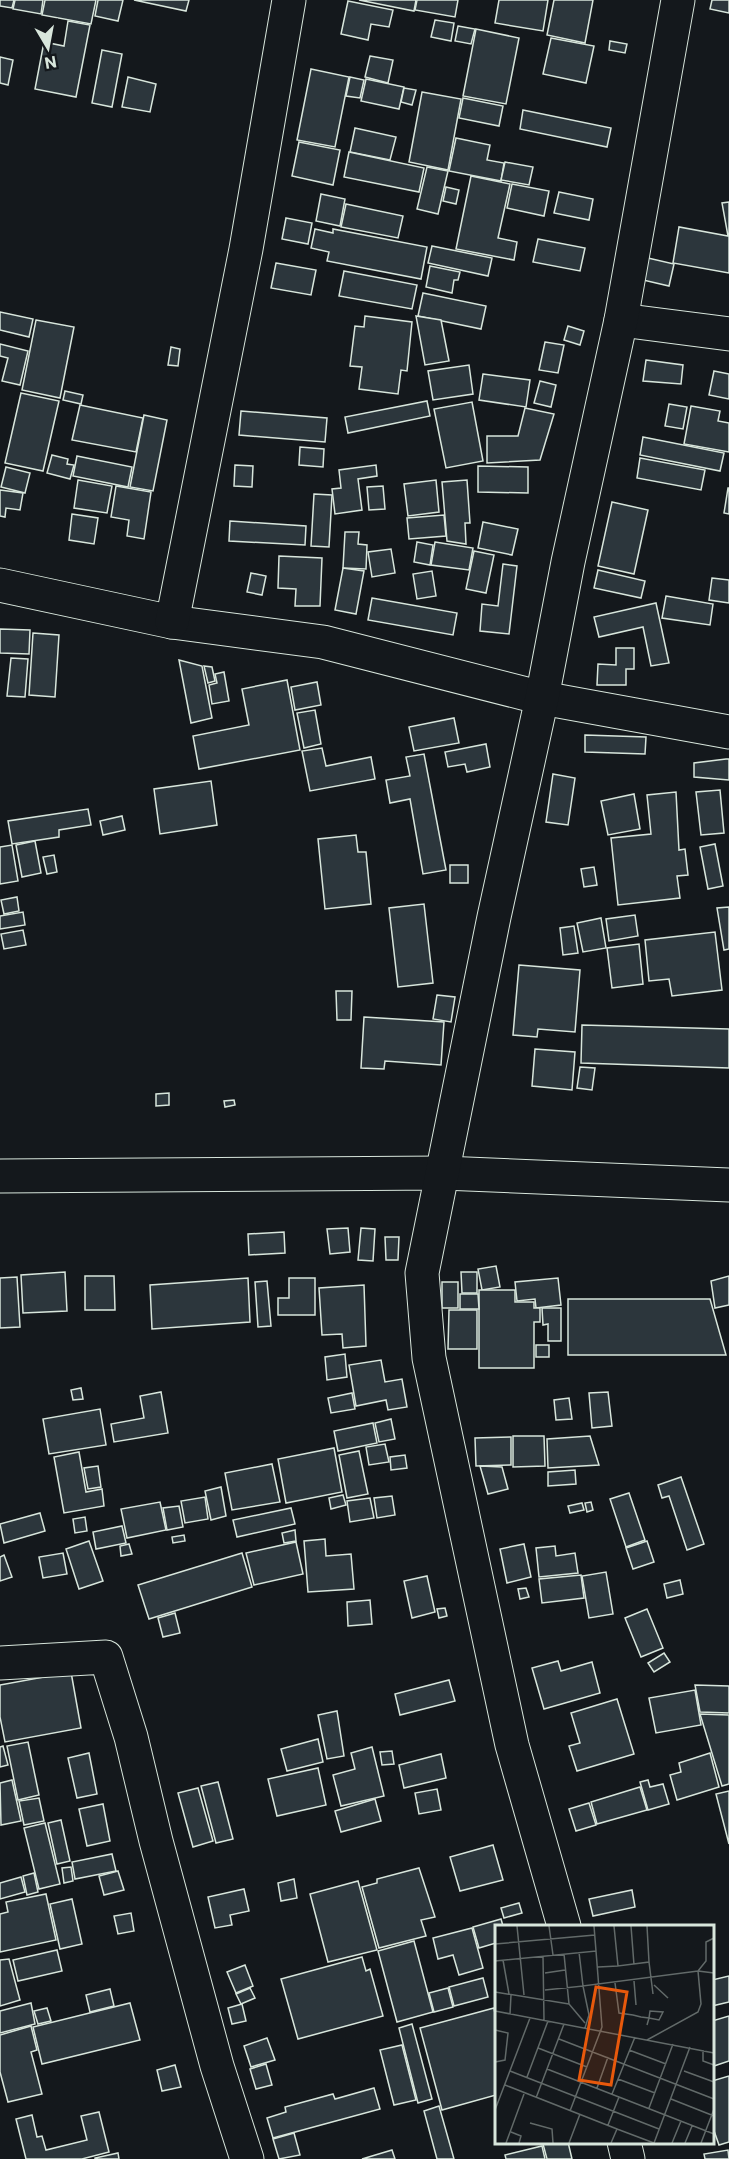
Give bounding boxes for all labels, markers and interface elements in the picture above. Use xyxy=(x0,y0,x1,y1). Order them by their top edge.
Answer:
north arrow xyxy=(18,18,78,78)
text: N xyxy=(43,53,58,74)
inset map xyxy=(495,1925,714,2144)

